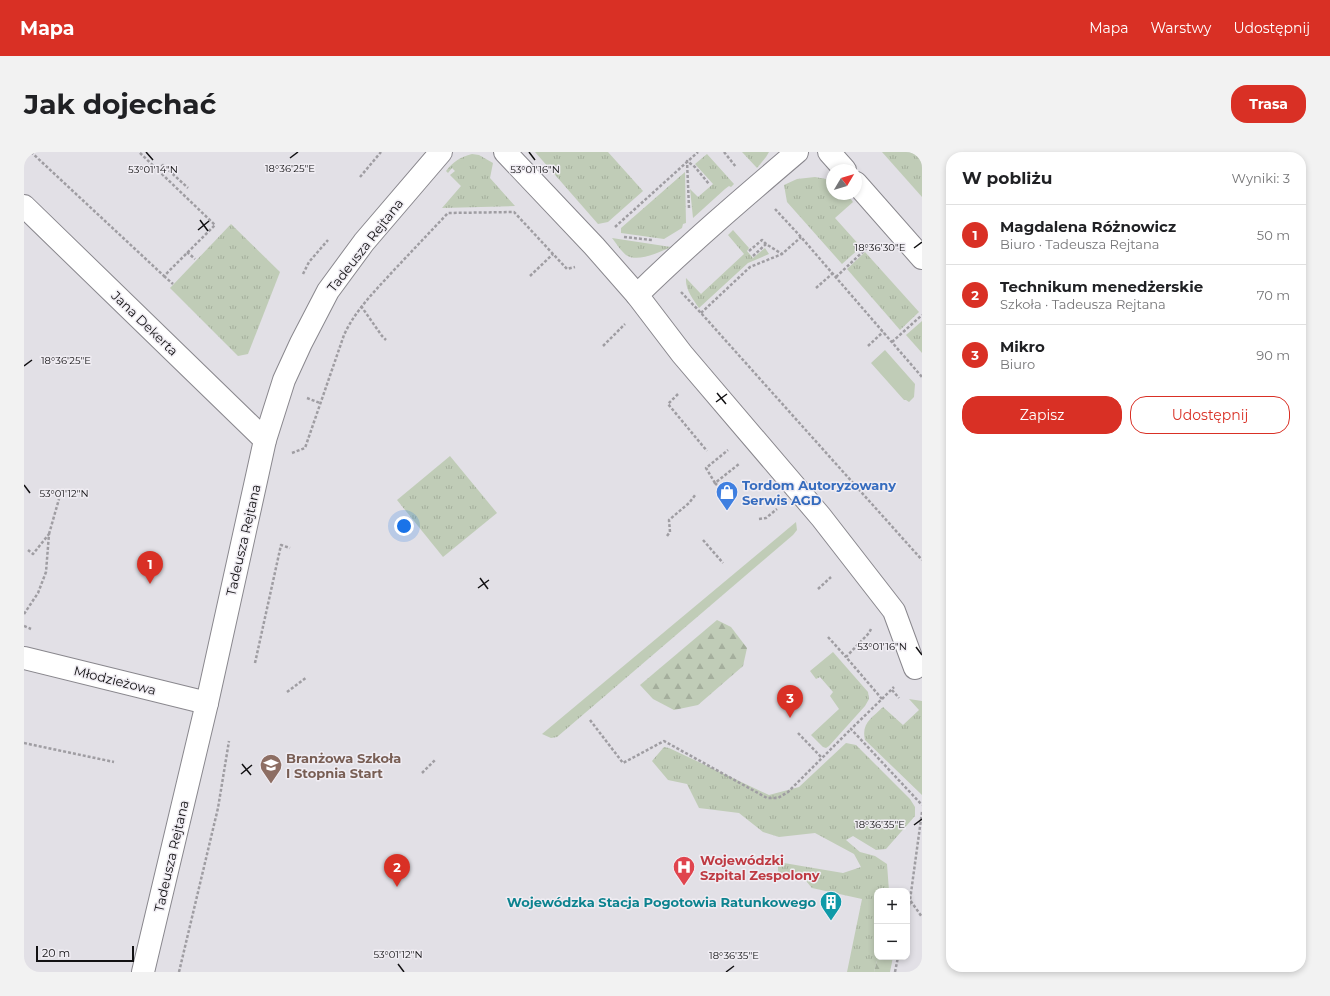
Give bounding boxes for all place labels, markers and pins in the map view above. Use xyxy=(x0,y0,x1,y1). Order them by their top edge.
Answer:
place label: Tordom Autoryzowany Serwis AGD xyxy=(742,477,896,508)
shop icon: Tordom Autoryzowany Serwis AGD xyxy=(714,479,740,512)
pin: 1 xyxy=(137,551,163,584)
pin: 3 xyxy=(777,685,803,718)
place label: Branżowa Szkoła I Stopnia Start xyxy=(286,750,401,781)
school or university icon: Branżowa Szkoła I Stopnia Start xyxy=(258,752,284,785)
place label: Wojewódzki Szpital Zespolony xyxy=(700,852,820,883)
pin: 2 xyxy=(384,854,410,887)
hospital icon: Wojewódzki Szpital Zespolony xyxy=(671,854,697,887)
building icon: Wojewódzka Stacja Pogotowia Ratunkowego xyxy=(818,889,844,922)
place label: Wojewódzka Stacja Pogotowia Ratunkowego xyxy=(507,894,816,910)

